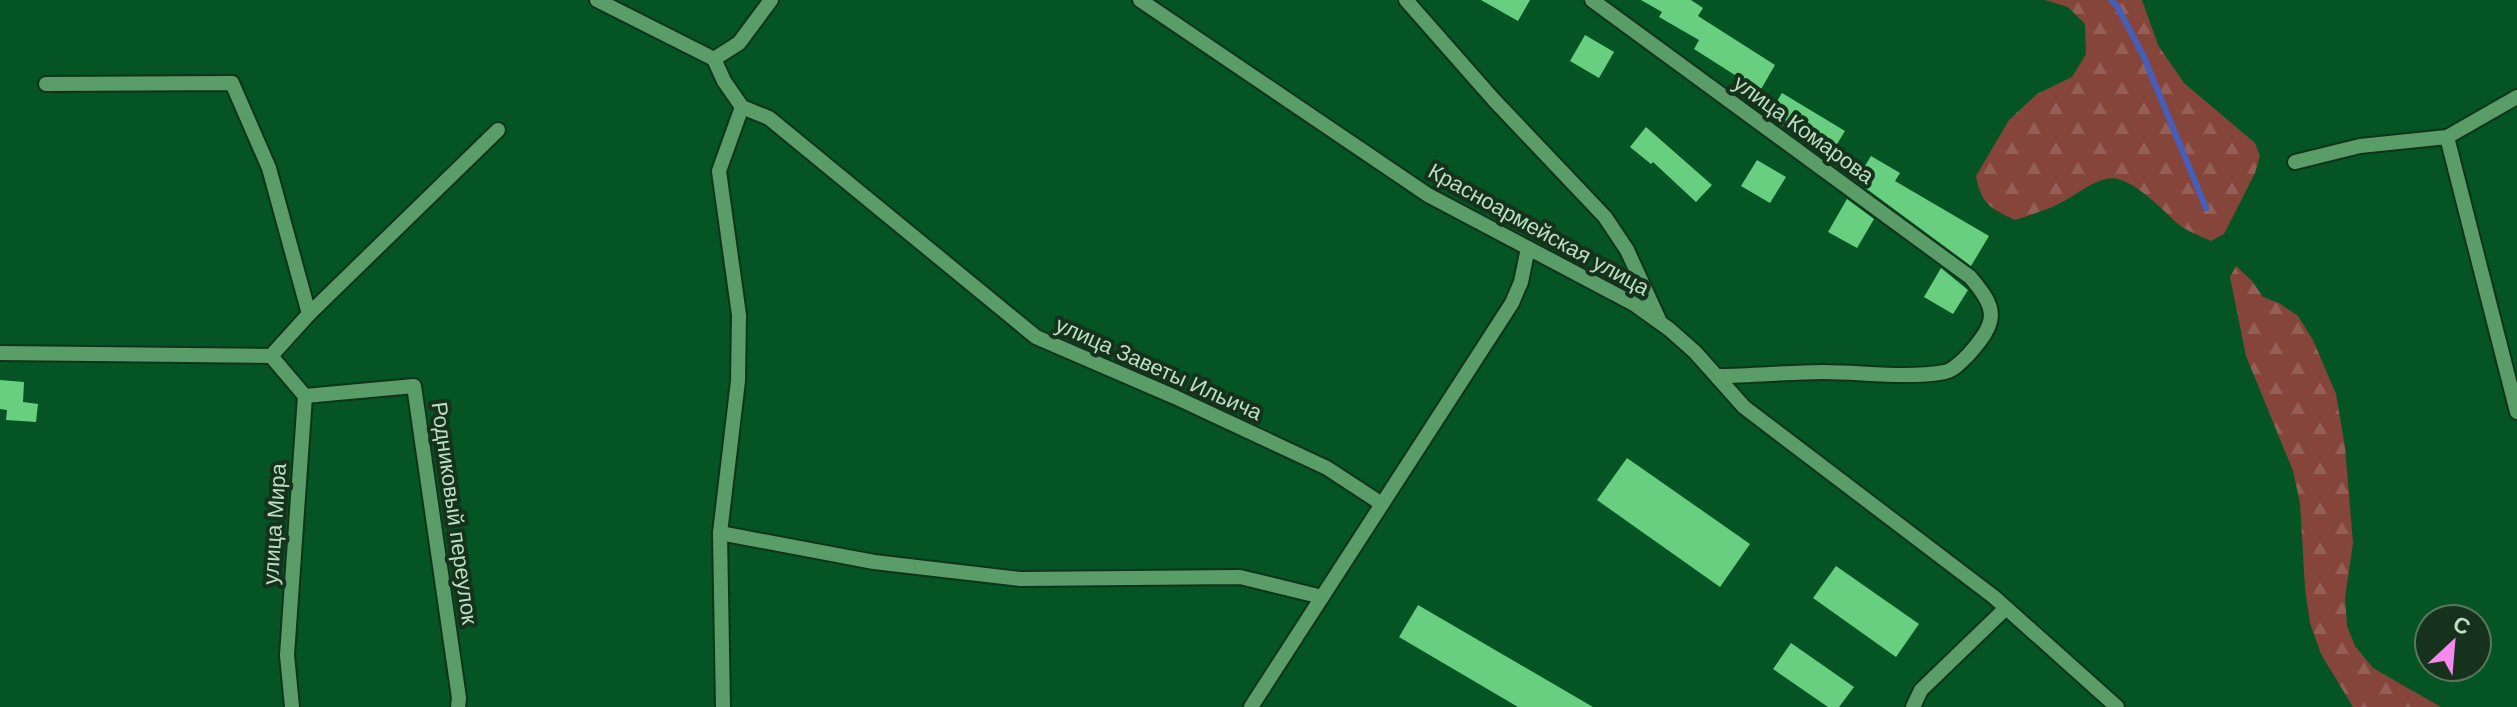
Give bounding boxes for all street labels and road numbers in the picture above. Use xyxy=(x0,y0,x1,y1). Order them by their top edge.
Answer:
street label: улица Комарова xyxy=(1729,70,1879,189)
street label: Красноармейская улица xyxy=(1424,158,1654,301)
street label: улица Заветы Ильича xyxy=(1052,312,1267,426)
street label: Родниковый переулок xyxy=(426,400,483,626)
street label: улица Мира xyxy=(258,462,291,586)

